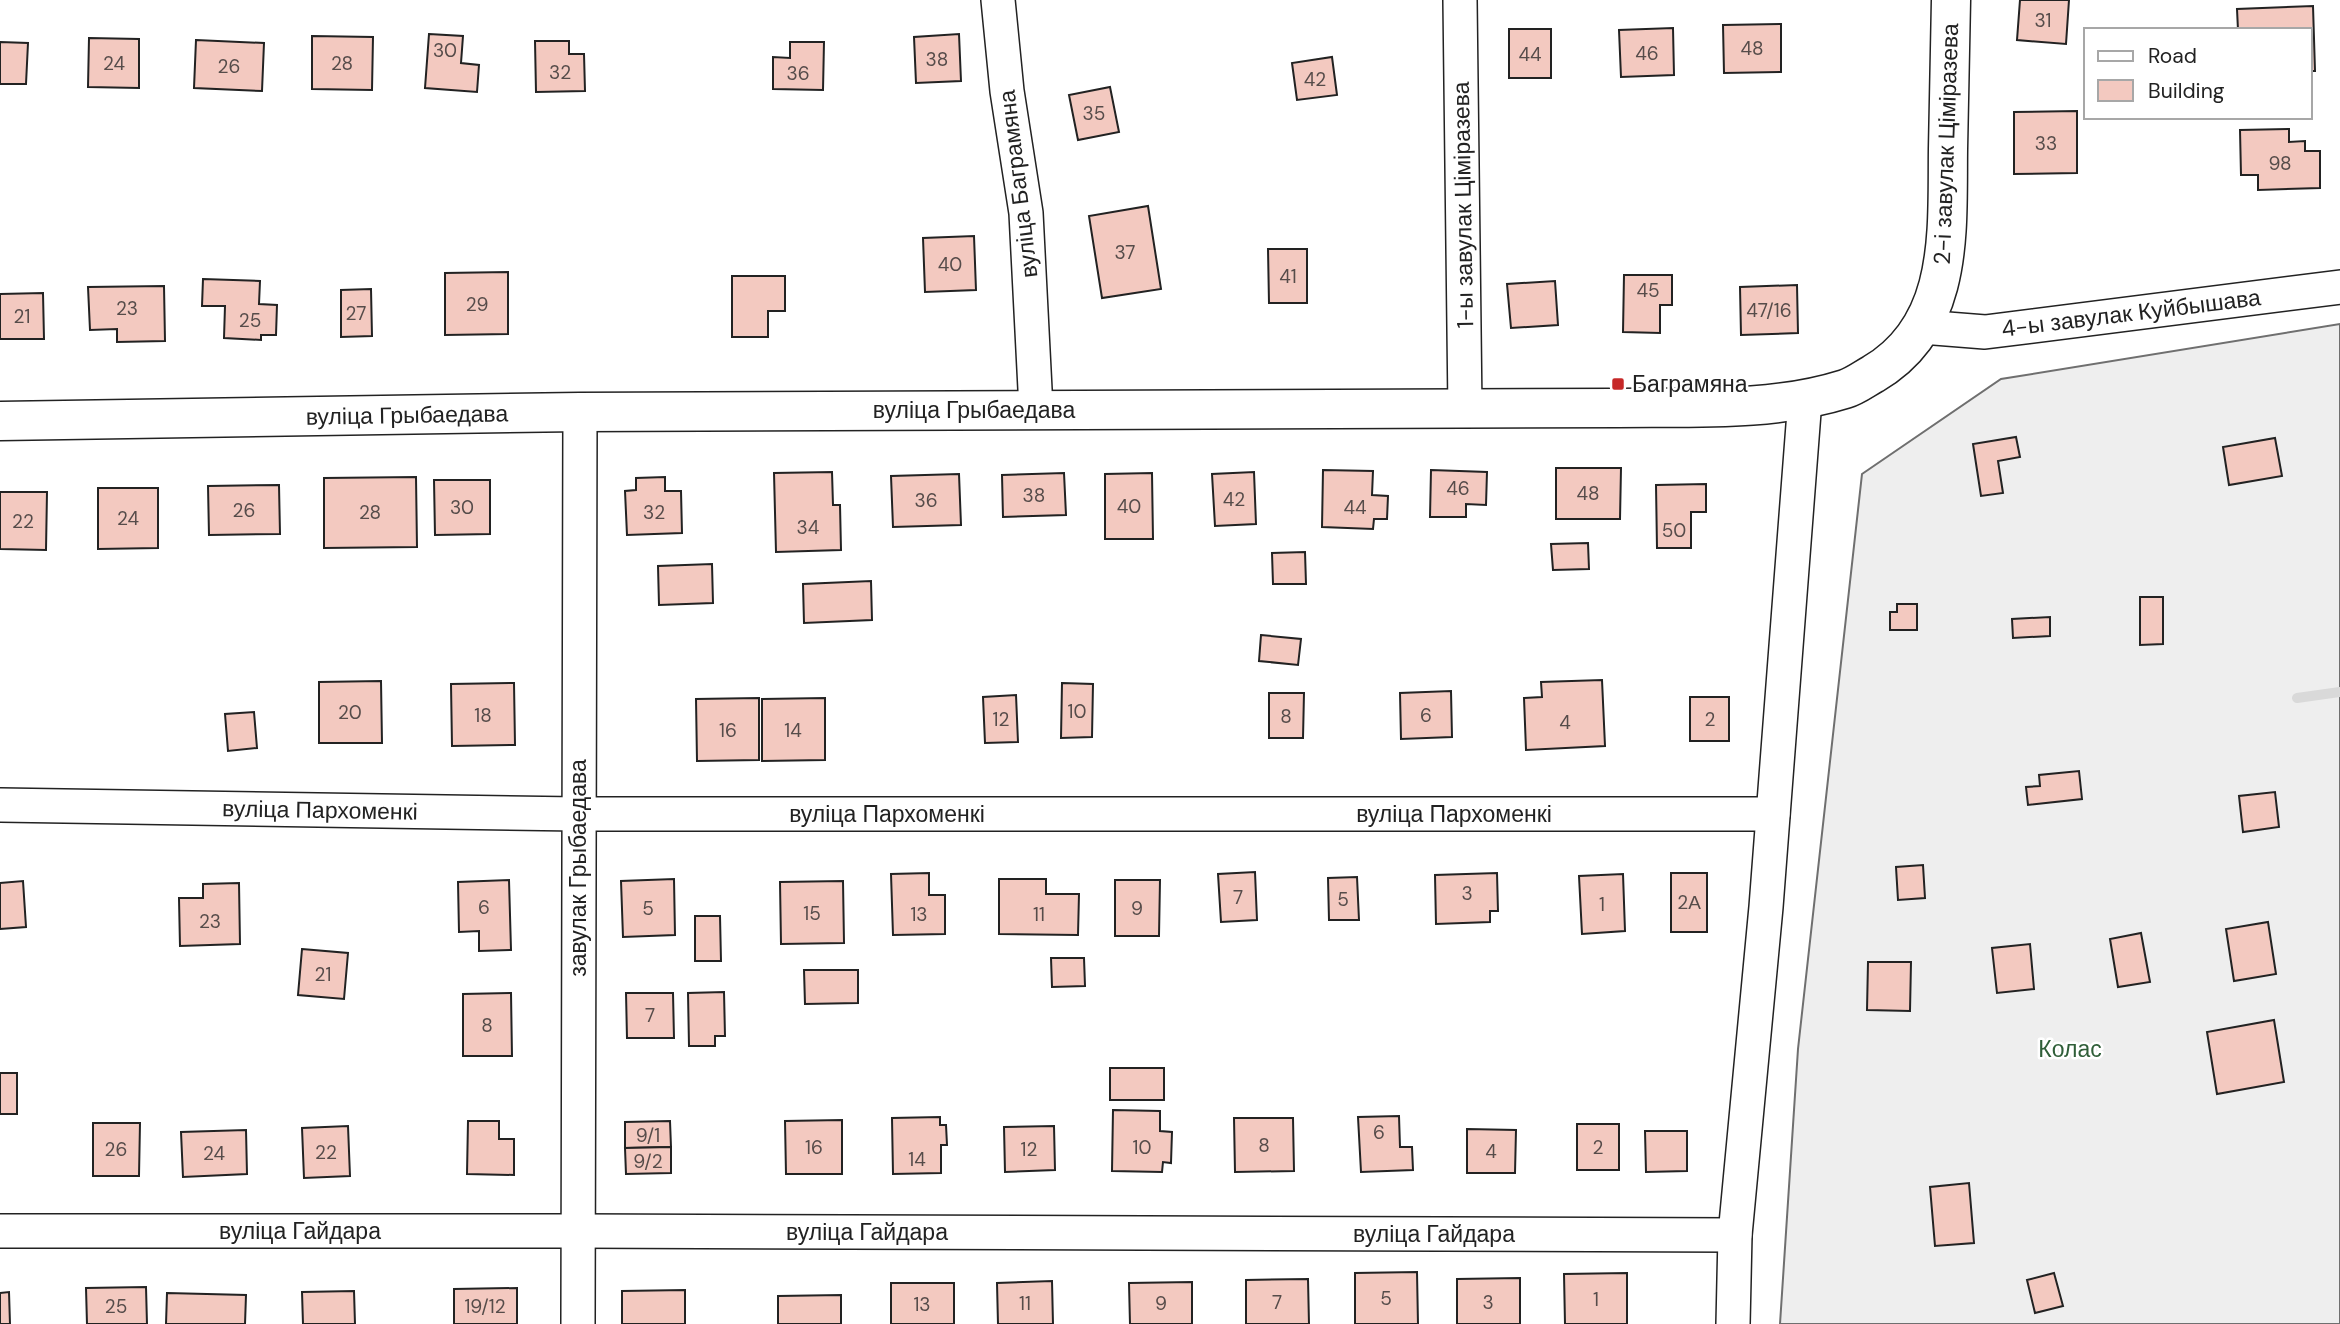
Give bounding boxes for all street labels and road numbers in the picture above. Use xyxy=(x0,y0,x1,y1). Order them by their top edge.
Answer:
street label: 2-і завулак Ціміразева xyxy=(1927,23,1965,265)
street label: 1-ы завулак Ціміразева xyxy=(1446,81,1480,329)
street label: вуліца Баграмяна xyxy=(992,88,1044,280)
street label: 4-ы завулак Куйбышава xyxy=(2000,282,2263,344)
street label: вуліца Грыбаедава xyxy=(873,395,1075,425)
street label: вуліца Грыбаедава xyxy=(306,398,509,432)
street label: завулак Грыбаедава xyxy=(563,759,593,977)
street label: вуліца Пархоменкі xyxy=(222,793,418,827)
street label: вуліца Пархоменкі xyxy=(789,799,985,829)
street label: вуліца Пархоменкі xyxy=(1356,799,1552,829)
street label: вуліца Гайдара xyxy=(219,1216,381,1246)
street label: вуліца Гайдара xyxy=(786,1217,948,1247)
street label: вуліца Гайдара xyxy=(1353,1219,1515,1249)

